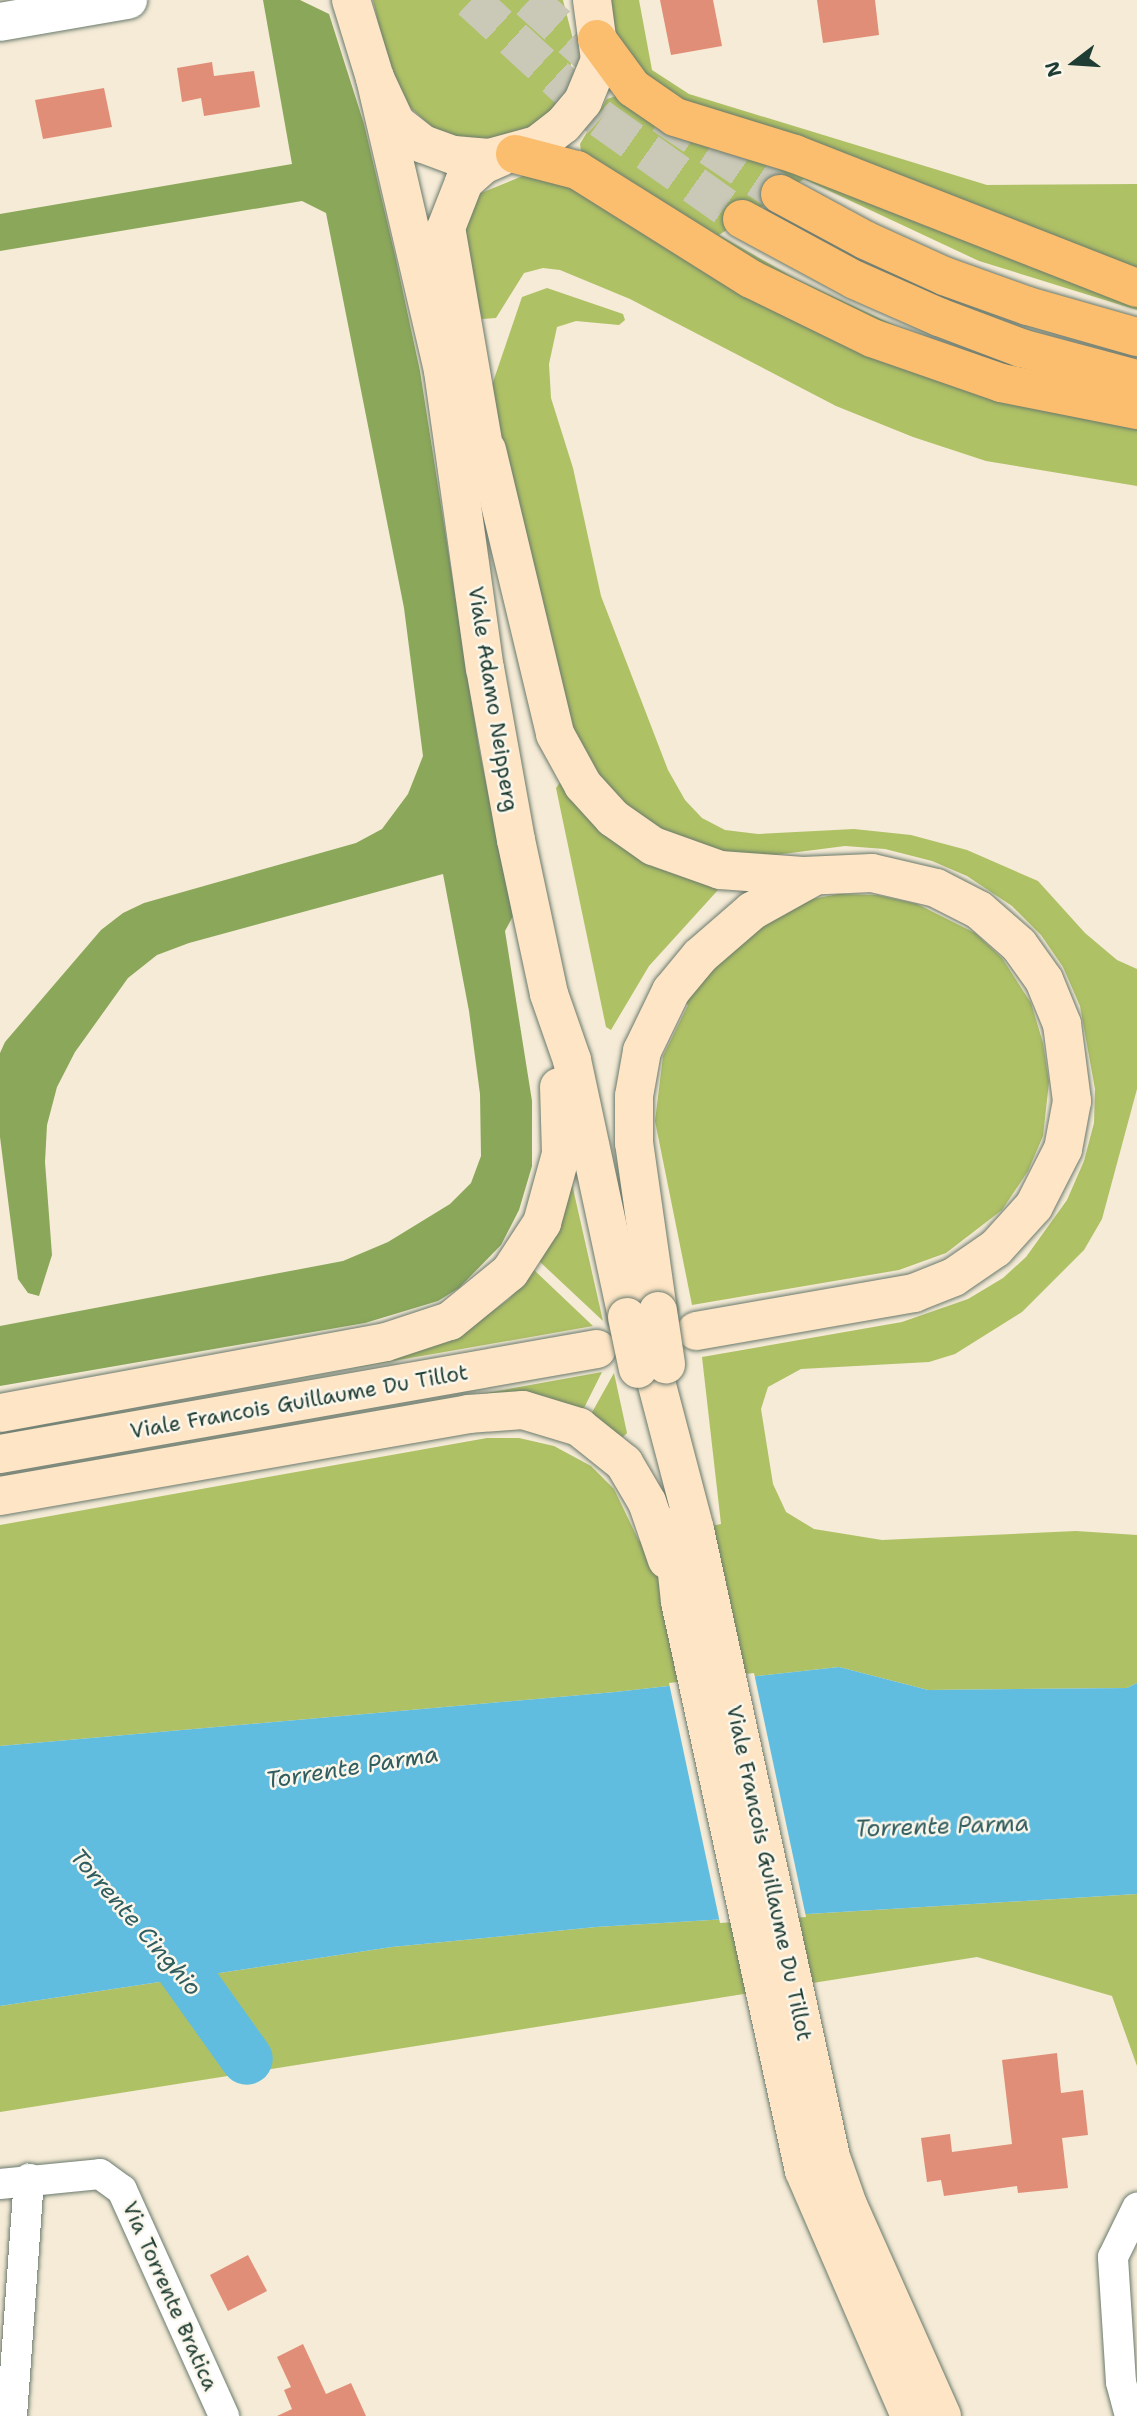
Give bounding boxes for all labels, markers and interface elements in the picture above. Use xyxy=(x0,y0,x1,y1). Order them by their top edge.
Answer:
north arrow xyxy=(1039,28,1109,98)
text: N xyxy=(1039,58,1068,80)
street label: Viale Adamo Neipperg xyxy=(463,585,523,813)
street label: Viale Francois Guillaume Du Tillot xyxy=(128,1360,470,1444)
street label: Viale Francois Guillaume Du Tillot xyxy=(721,1703,817,2043)
water label: Torrente Parma xyxy=(264,1740,440,1794)
water label: Torrente Parma xyxy=(854,1809,1030,1843)
water label: Torrente Cinghio xyxy=(65,1843,207,2001)
street label: Via Torrente Bratica xyxy=(117,2198,223,2394)

